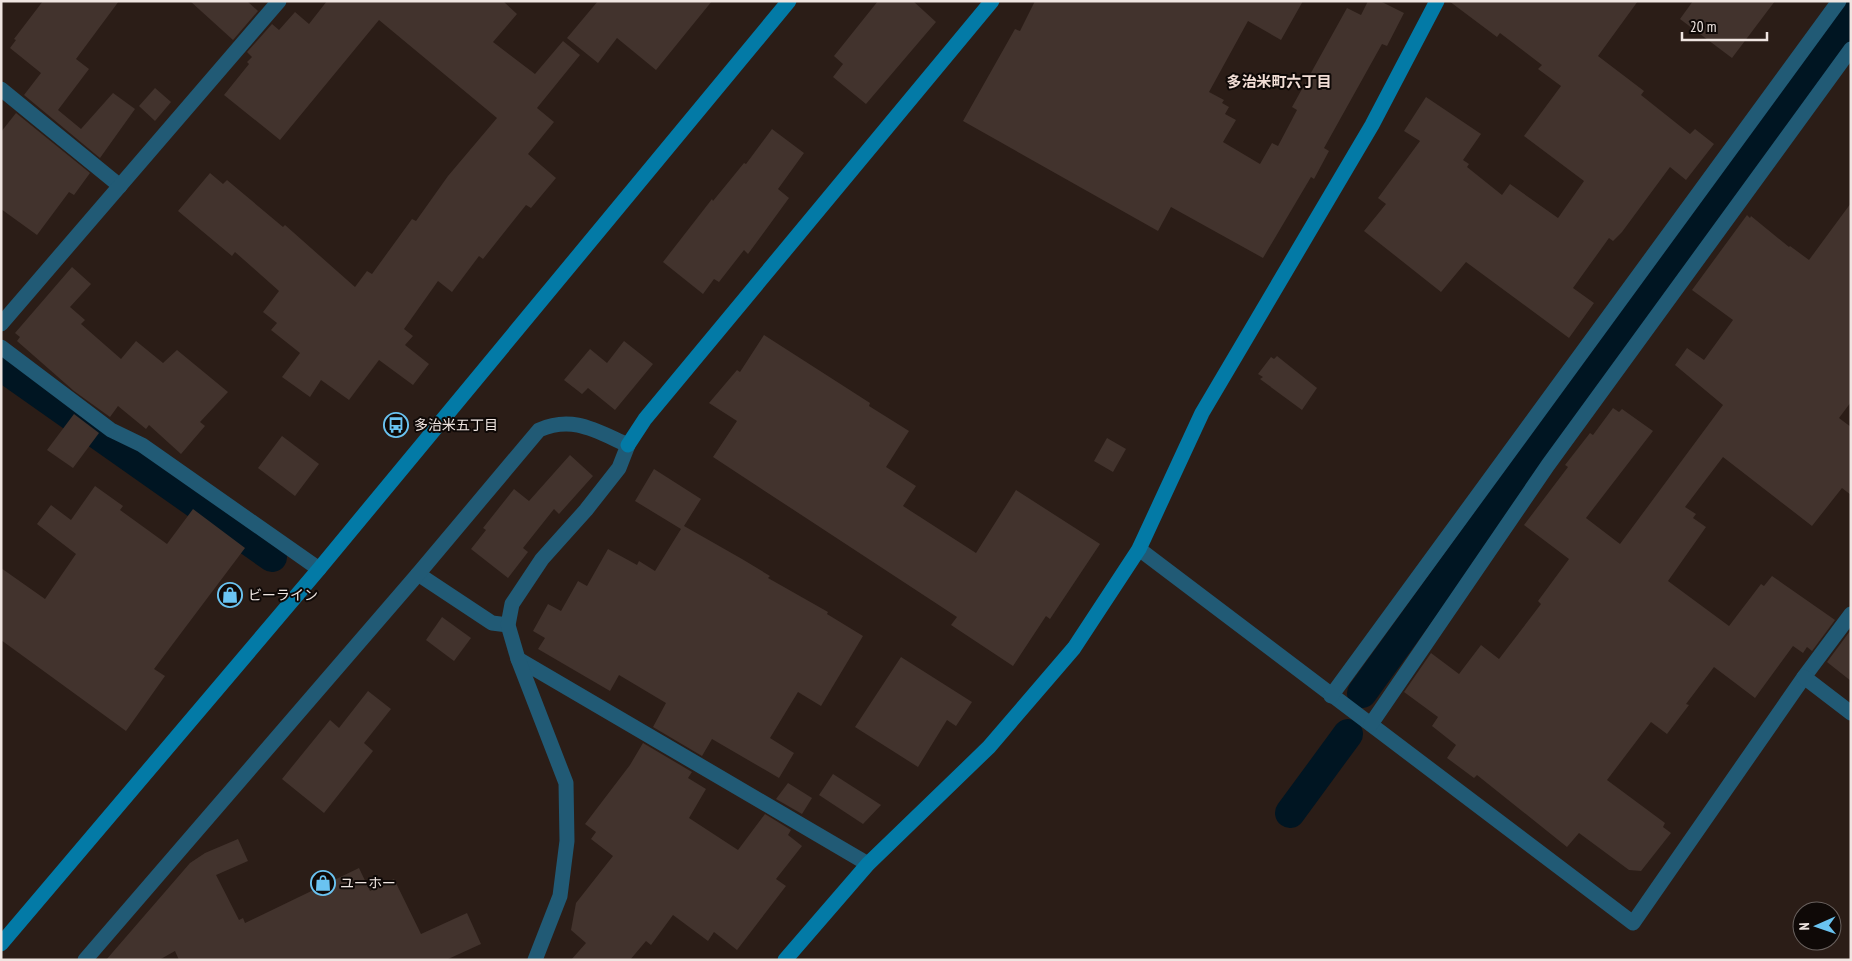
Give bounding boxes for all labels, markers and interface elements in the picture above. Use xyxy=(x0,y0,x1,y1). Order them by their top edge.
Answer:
scale bar xyxy=(1682,10,1767,42)
text: 20 m xyxy=(1690,17,1716,36)
district label: 多治米町六丁目 xyxy=(1226,72,1332,91)
bus stop icon: 多治米五丁目 xyxy=(383,412,409,438)
place label: 多治米五丁目 xyxy=(414,416,498,434)
shop icon: ビーライン xyxy=(217,582,243,608)
place label: ビーライン xyxy=(248,586,318,604)
shop icon: ユーホー xyxy=(310,870,336,896)
place label: ユーホー xyxy=(340,874,396,892)
north arrow xyxy=(1792,901,1842,951)
text: N xyxy=(1795,922,1813,931)

